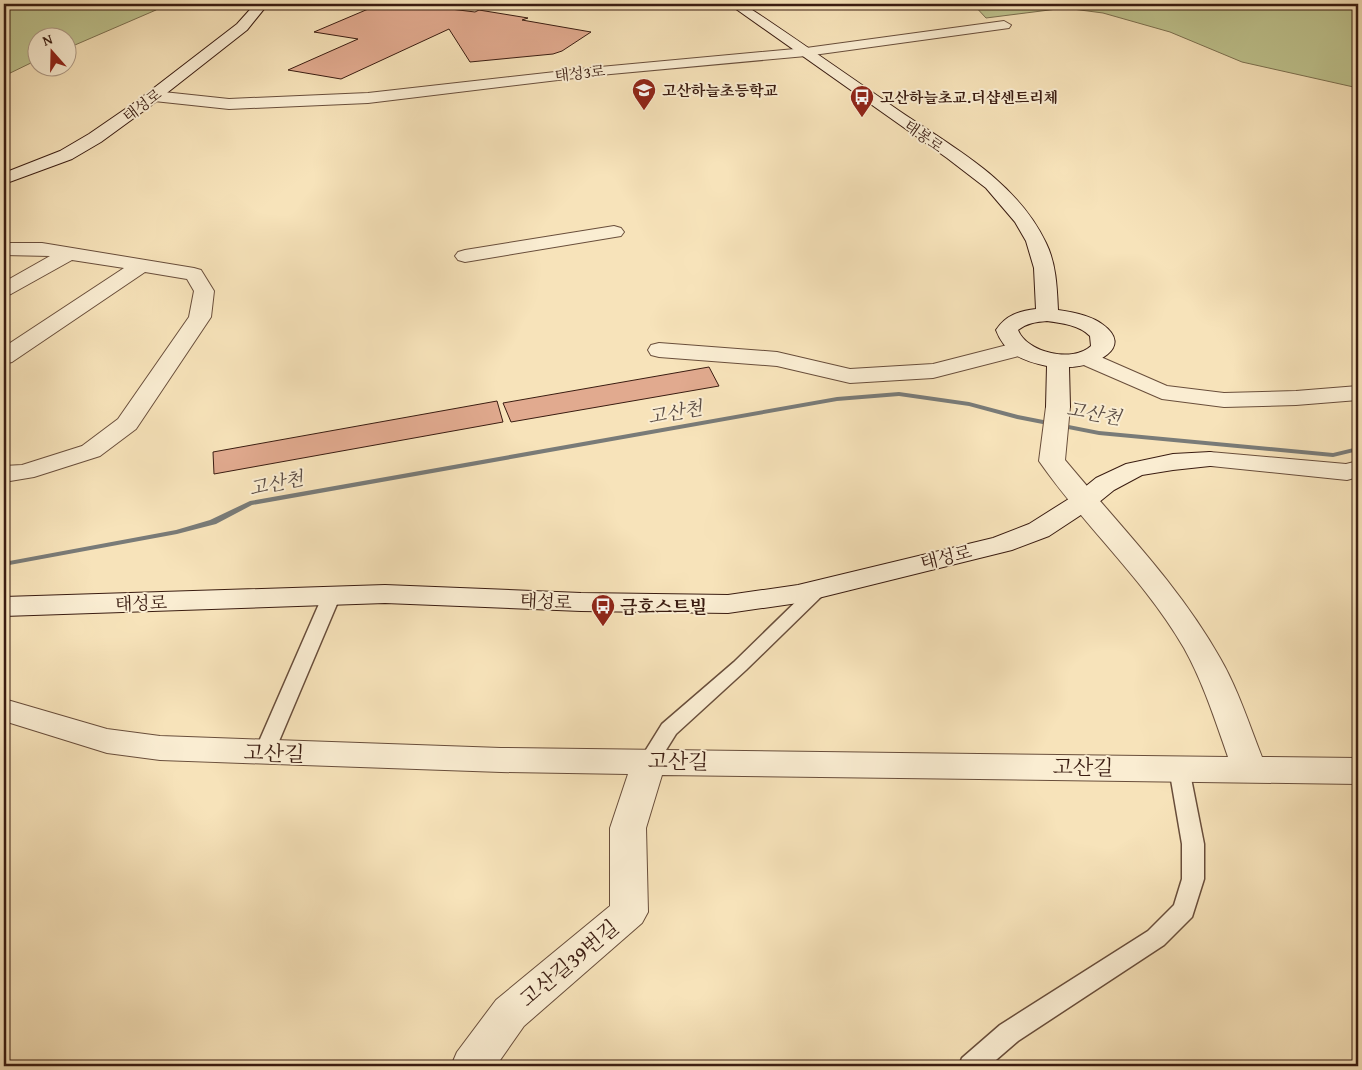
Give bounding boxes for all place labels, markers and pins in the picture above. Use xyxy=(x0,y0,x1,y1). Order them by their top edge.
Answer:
school or university icon: 고산하늘초등학교 xyxy=(631,77,657,111)
place label: 고산하늘초등학교 xyxy=(662,80,778,101)
bus stop icon: 고산하늘초교.더샵센트리체 xyxy=(849,84,875,118)
place label: 고산하늘초교.더샵센트리체 xyxy=(880,87,1058,108)
bus stop icon: 금호스트빌 xyxy=(590,593,616,627)
place label: 금호스트빌 xyxy=(620,593,707,620)

